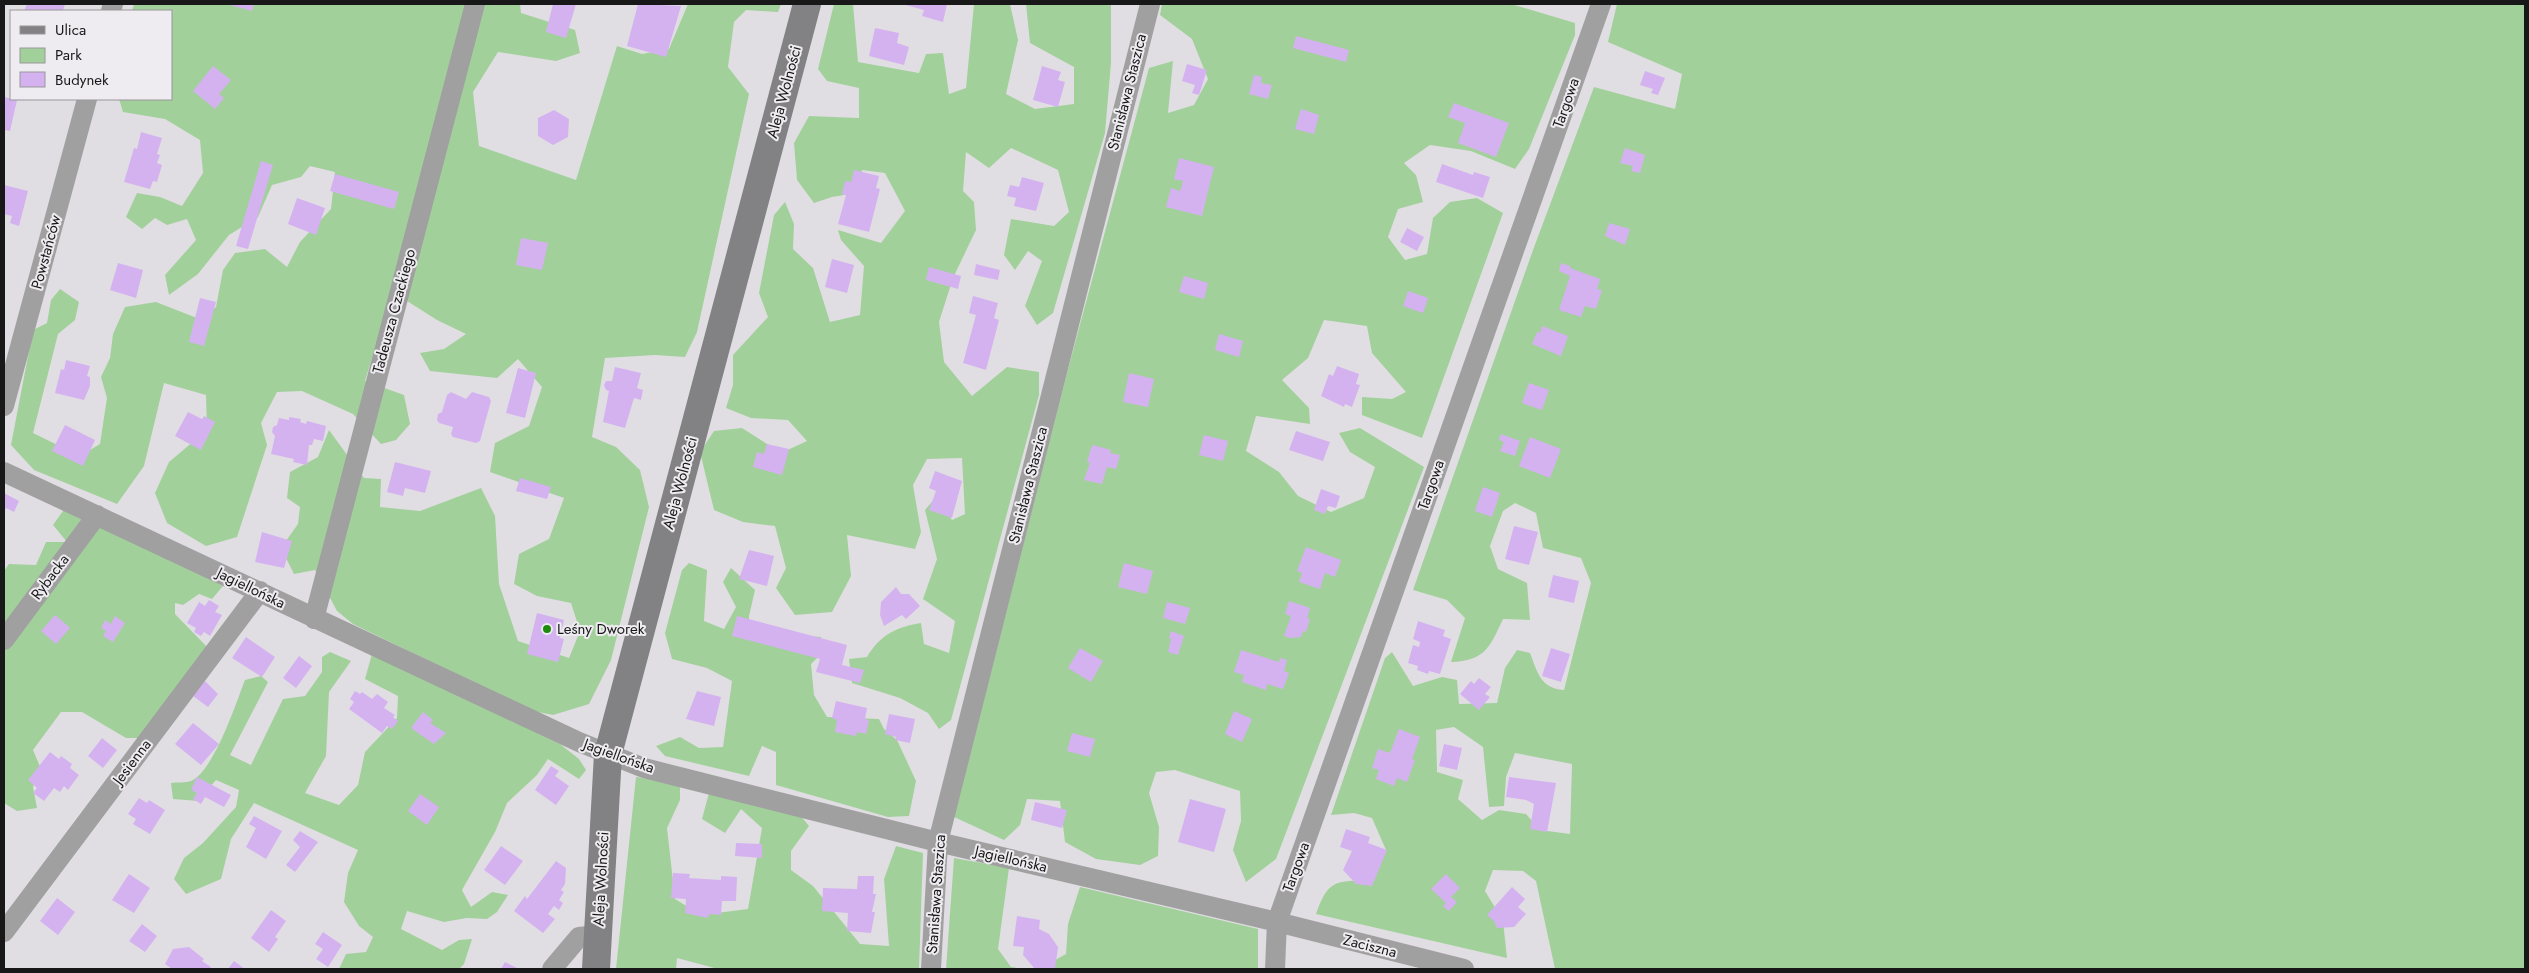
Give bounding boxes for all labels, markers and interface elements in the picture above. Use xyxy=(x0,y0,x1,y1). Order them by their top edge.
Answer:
legend xyxy=(10,10,172,100)
text: Ulica xyxy=(55,19,86,41)
street label: Stanisława Staszica xyxy=(1102,31,1152,153)
street label: Aleja Wolności xyxy=(761,43,807,141)
text: Park xyxy=(55,44,82,66)
text: Budynek xyxy=(55,69,109,91)
street label: Targowa xyxy=(1547,75,1585,131)
street label: Powstańców xyxy=(26,212,67,292)
street label: Tadeusza Czackiego xyxy=(367,246,421,376)
street label: Stanisława Staszica xyxy=(1003,424,1053,546)
street label: Aleja Wolności xyxy=(657,434,703,532)
street label: Targowa xyxy=(1412,457,1450,513)
street label: Rybacka xyxy=(26,550,74,604)
street label: Jagiellońska xyxy=(211,561,289,614)
place label: Leśny Dworek xyxy=(557,618,645,640)
marker: Leśny Dworek xyxy=(541,623,553,635)
street label: Jagiellońska xyxy=(579,732,657,779)
street label: Jesienna xyxy=(106,735,156,791)
street label: Aleja Wolności xyxy=(588,831,614,927)
street label: Stanisława Staszica xyxy=(921,834,951,954)
street label: Targowa xyxy=(1277,839,1315,895)
street label: Jagiellońska xyxy=(971,840,1049,878)
street label: Zaciszna xyxy=(1341,929,1399,963)

